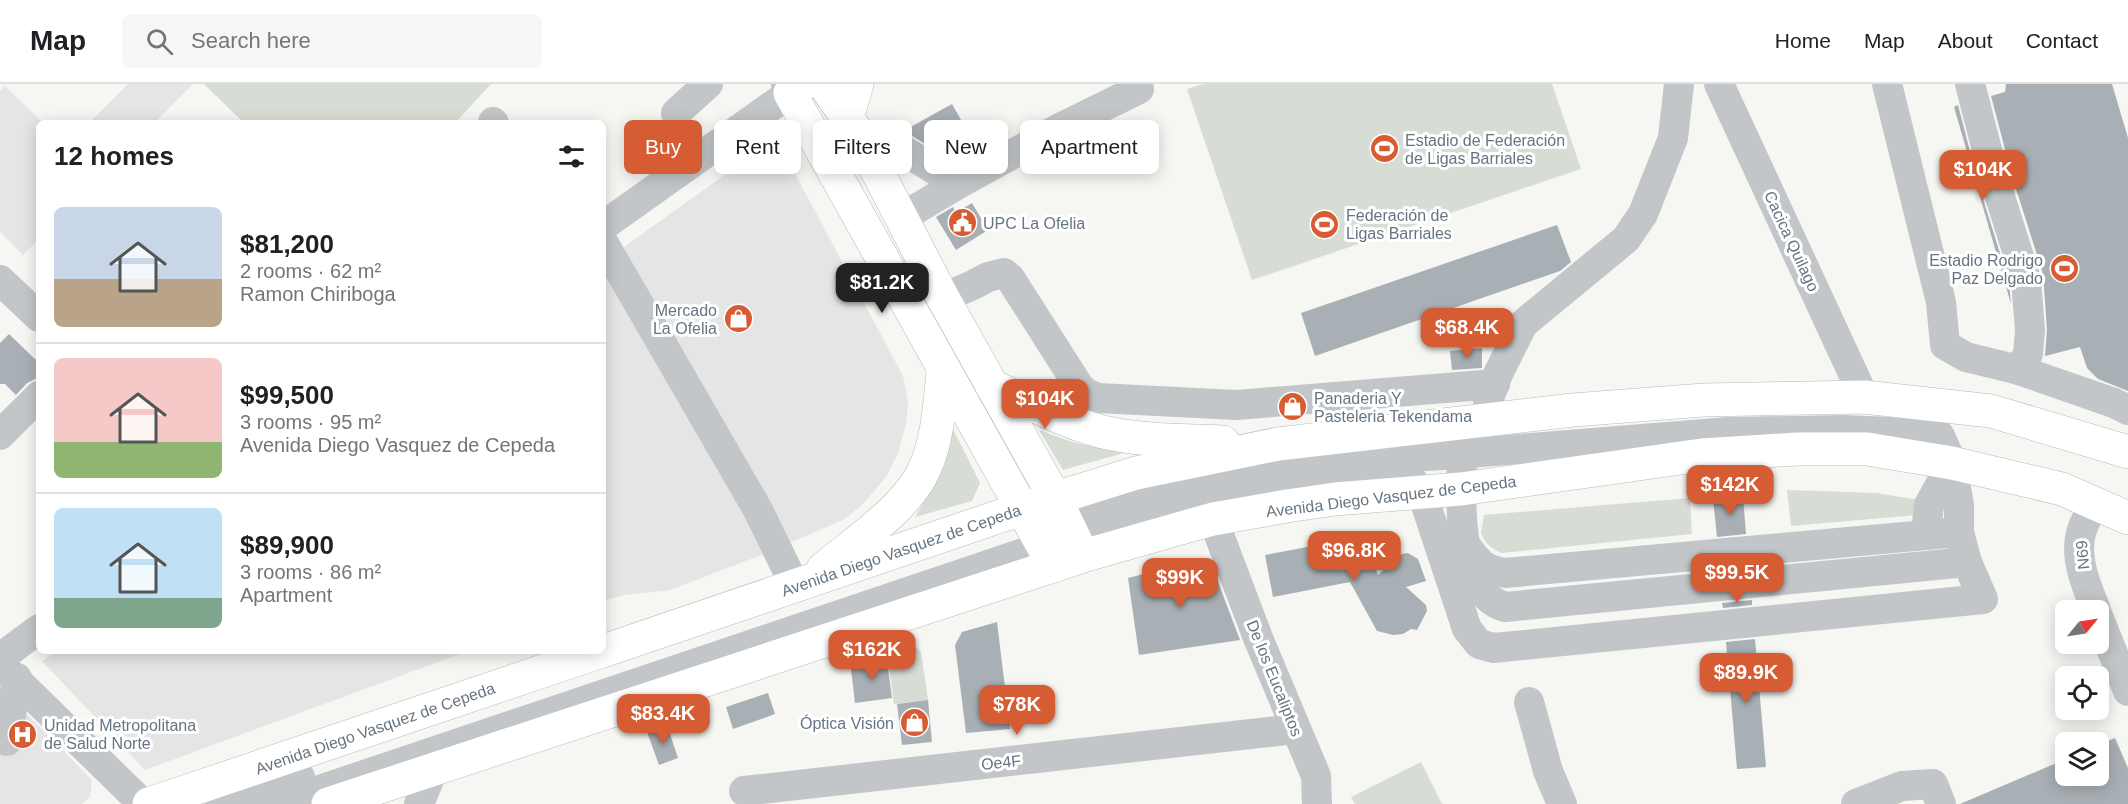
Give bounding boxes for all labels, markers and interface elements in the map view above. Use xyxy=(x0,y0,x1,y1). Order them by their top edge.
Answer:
search box xyxy=(122,14,542,68)
text: Map xyxy=(30,25,86,56)
icon: search xyxy=(143,25,176,58)
text: Search here xyxy=(191,28,311,53)
text: Home xyxy=(1775,29,1831,52)
text: Map xyxy=(1864,29,1905,52)
text: About xyxy=(1938,29,1993,52)
text: Contact xyxy=(2026,29,2098,52)
chip: Buy xyxy=(624,120,702,174)
chip: Rent xyxy=(714,120,801,174)
chip: Filters xyxy=(813,120,912,174)
chip: New xyxy=(924,120,1008,174)
chip: Apartment xyxy=(1020,120,1159,174)
place label: Estadio de Federación de Ligas Barriales xyxy=(1405,132,1565,167)
sports icon: Estadio de Federación de Ligas Barriales xyxy=(1368,133,1400,165)
icon: filters xyxy=(555,140,588,173)
text: 12 homes xyxy=(54,141,174,171)
pin: $104K xyxy=(1941,150,2025,201)
text: $104K xyxy=(1954,158,2012,180)
street label: Cacica Quilago xyxy=(1761,188,1822,294)
public building icon: UPC La Ofelia xyxy=(946,207,978,239)
place label: Federación de Ligas Barriales xyxy=(1346,207,1452,242)
sports icon: Federación de Ligas Barriales xyxy=(1309,208,1341,240)
place label: UPC La Ofelia xyxy=(983,215,1085,232)
text: $81,200 xyxy=(240,229,334,259)
icon: home xyxy=(102,231,174,303)
place label: Estadio Rodrigo Paz Delgado xyxy=(1929,252,2043,287)
sports icon: Estadio Rodrigo Paz Delgado xyxy=(2048,253,2080,285)
text: 2 rooms · 62 m² xyxy=(240,260,381,282)
pin: $81.2K xyxy=(833,263,931,314)
text: $81.2K xyxy=(850,271,914,293)
text: Ramon Chiriboga xyxy=(240,283,396,305)
place label: Mercado La Ofelia xyxy=(653,302,717,337)
shop icon: Mercado La Ofelia xyxy=(722,303,754,335)
pin: $68.4K xyxy=(1418,308,1516,359)
text: $68.4K xyxy=(1435,316,1499,338)
pin: $104K xyxy=(1003,379,1087,430)
text: $99,500 xyxy=(240,380,334,410)
icon: home xyxy=(102,382,174,454)
text: $104K xyxy=(1016,387,1074,409)
place label: Panaderia Y Pasteleria Tekendama xyxy=(1314,390,1472,425)
shop icon: Panaderia Y Pasteleria Tekendama xyxy=(1277,391,1309,423)
text: 3 rooms · 95 m² xyxy=(240,411,381,433)
text: Avenida Diego Vasquez de Cepeda xyxy=(240,434,555,456)
pin: $142K xyxy=(1688,465,1772,516)
street label: Avenida Diego Vasquez de Cepeda xyxy=(1265,473,1517,520)
text: $142K xyxy=(1701,473,1759,495)
street label: Avenida Diego Vasquez de Cepeda xyxy=(779,501,1023,600)
text: $89,900 xyxy=(240,530,334,560)
pin: $96.8K xyxy=(1305,531,1403,582)
icon: home xyxy=(102,532,174,604)
text: $96.8K xyxy=(1322,539,1386,561)
street label: N69 xyxy=(2073,539,2092,570)
pin: $99.5K xyxy=(1688,553,1786,604)
pin: $99K xyxy=(1144,558,1216,609)
text: 3 rooms · 86 m² xyxy=(240,561,381,583)
text: $99.5K xyxy=(1705,561,1769,583)
text: $99K xyxy=(1156,566,1204,588)
text: Apartment xyxy=(240,584,332,606)
north arrow xyxy=(2055,600,2109,654)
map controls xyxy=(2055,600,2109,786)
street label: De los Eucaliptos xyxy=(1243,618,1306,739)
pin: $162K xyxy=(830,630,914,681)
text: $162K xyxy=(843,638,901,660)
pin: $89.9K xyxy=(1697,653,1795,704)
text: $89.9K xyxy=(1714,661,1778,683)
button: locate xyxy=(2055,666,2109,720)
street label: Avenida Diego Vasquez de Cepeda xyxy=(253,679,497,778)
pin: $78K xyxy=(981,685,1053,736)
text: $78K xyxy=(993,693,1041,715)
pin: $83.4K xyxy=(614,694,712,745)
text: $83.4K xyxy=(631,702,695,724)
shop icon: Óptica Visión xyxy=(899,707,931,739)
place label: Óptica Visión xyxy=(800,714,894,732)
place label: Unidad Metropolitana de Salud Norte xyxy=(44,717,196,752)
hospital icon: Unidad Metropolitana de Salud Norte xyxy=(7,718,39,750)
button: layers xyxy=(2055,732,2109,786)
street label: Oe4F xyxy=(980,752,1022,773)

